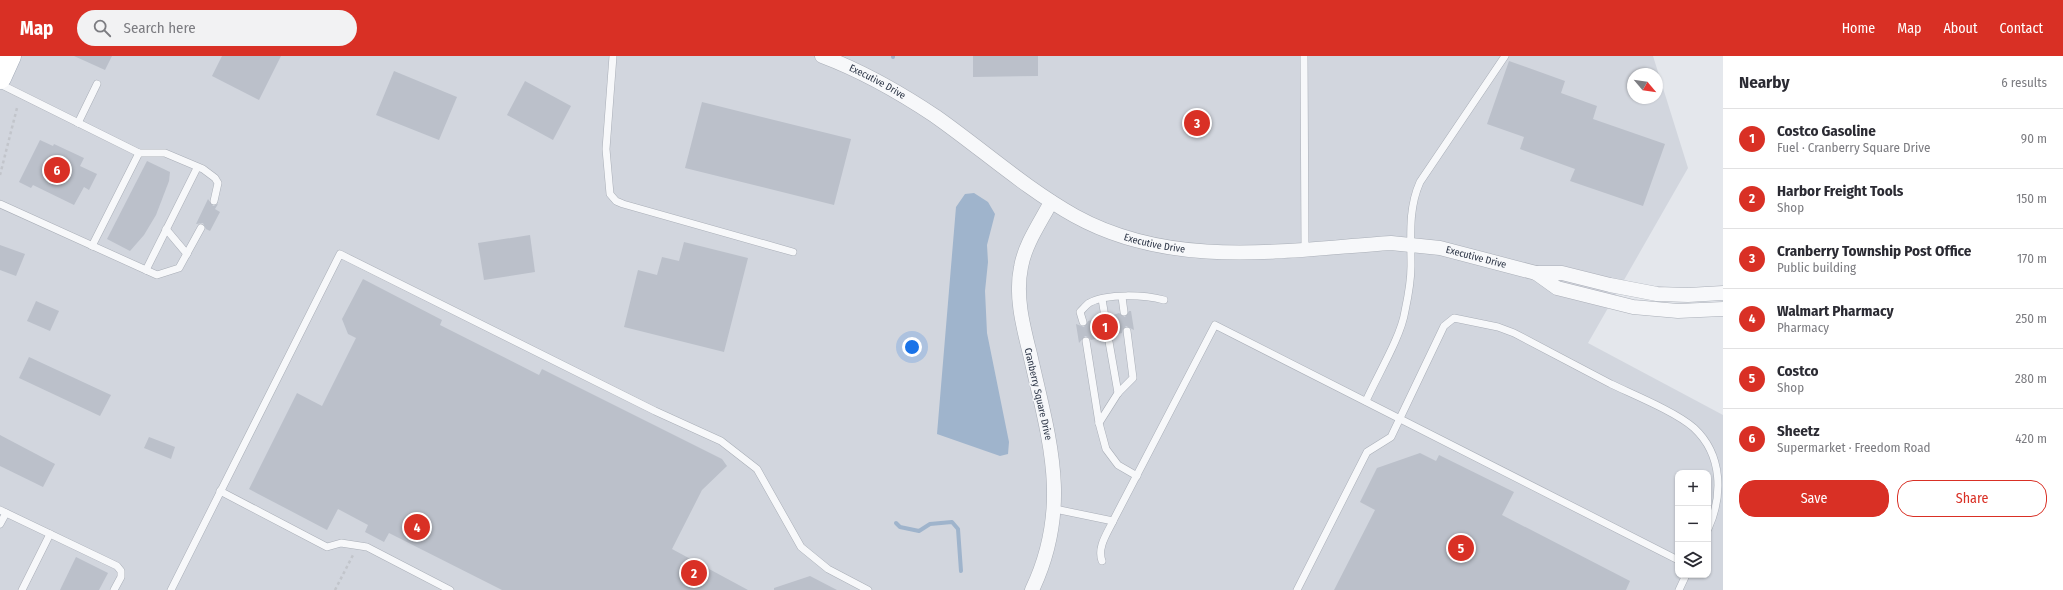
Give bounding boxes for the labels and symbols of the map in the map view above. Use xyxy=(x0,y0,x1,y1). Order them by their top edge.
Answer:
street label: Executive Drive xyxy=(847,62,908,102)
north arrow xyxy=(1627,68,1663,104)
pin: 3 xyxy=(1184,108,1210,138)
pin: 6 xyxy=(44,155,70,185)
street label: Executive Drive xyxy=(1122,231,1186,256)
street label: Executive Drive xyxy=(1444,244,1508,271)
pin: 1 xyxy=(1092,312,1118,342)
your location xyxy=(902,337,922,357)
street label: Cranberry Square Drive xyxy=(1022,347,1054,441)
pin: 4 xyxy=(404,512,430,542)
pin: 5 xyxy=(1448,533,1474,563)
pin: 2 xyxy=(681,558,707,588)

